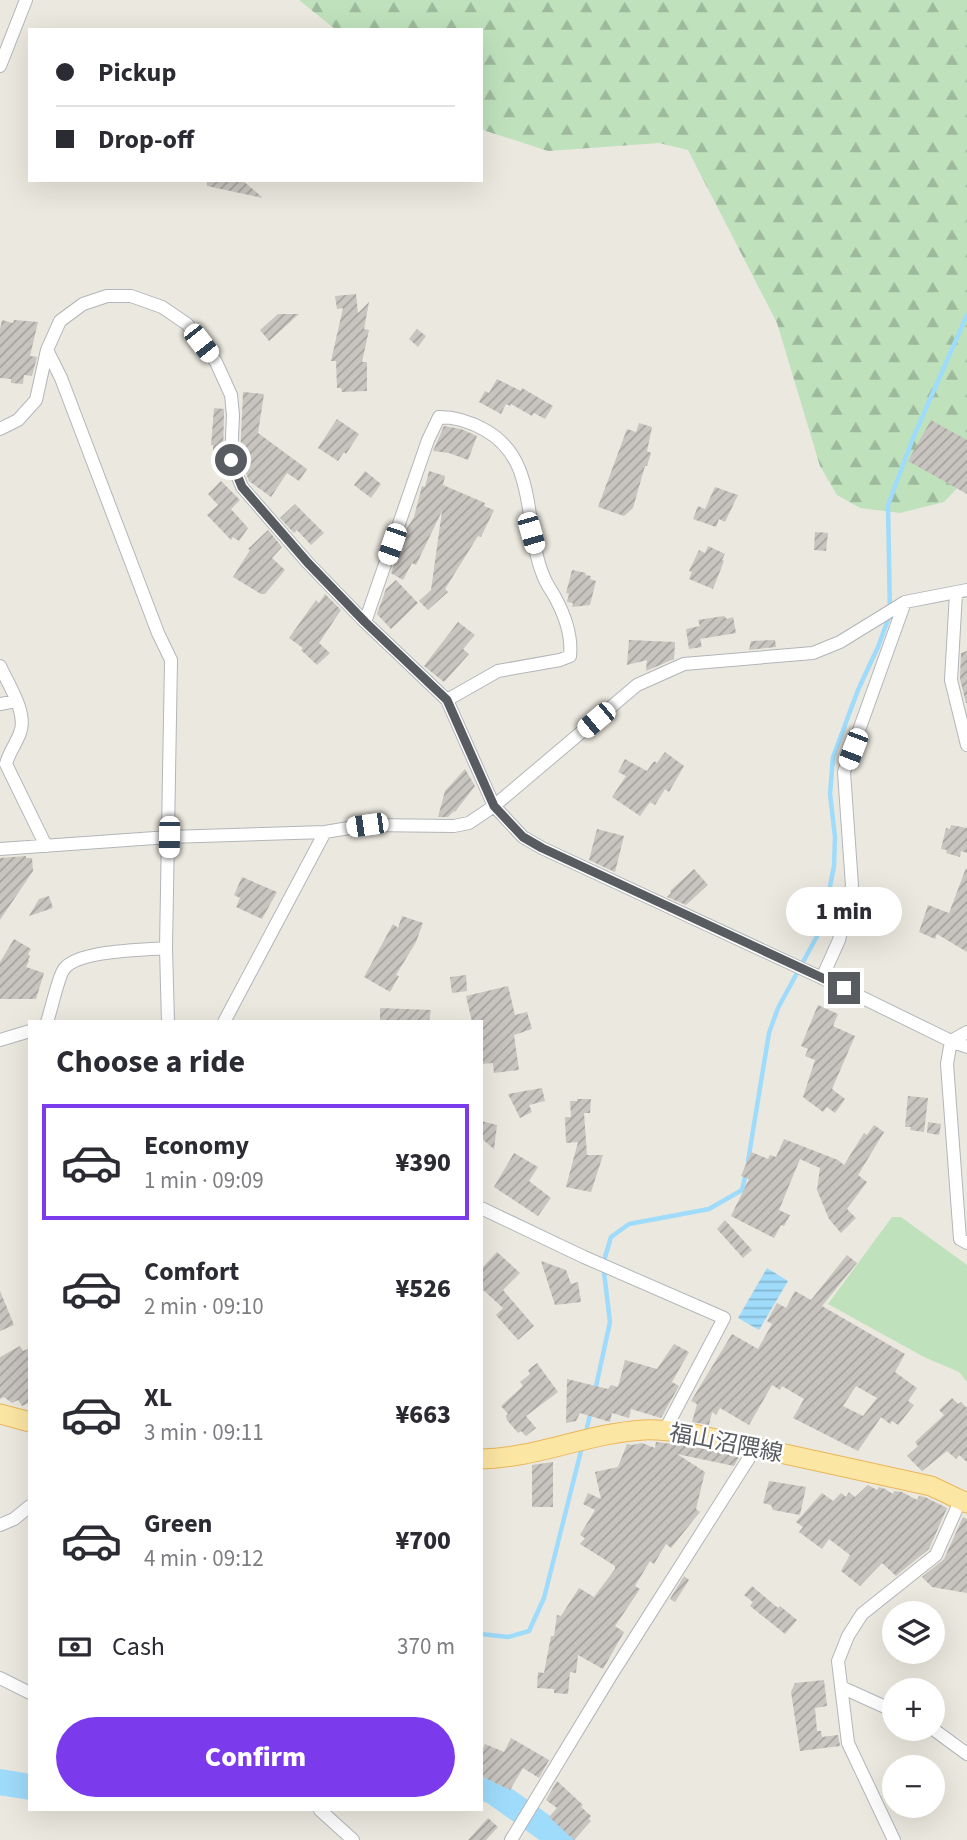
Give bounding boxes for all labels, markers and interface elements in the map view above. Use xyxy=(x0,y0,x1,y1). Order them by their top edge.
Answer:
text: Pickup xyxy=(98,54,176,91)
text: Drop-off xyxy=(98,121,194,158)
car xyxy=(180,320,223,366)
route start xyxy=(215,444,247,476)
car xyxy=(516,510,547,556)
car xyxy=(376,521,409,567)
car xyxy=(574,698,619,742)
car xyxy=(836,726,871,772)
car xyxy=(345,812,390,838)
car xyxy=(159,816,180,858)
callout: 1 min xyxy=(786,886,902,936)
text: 1 min xyxy=(816,895,872,928)
route end xyxy=(828,972,860,1004)
text: Choose a ride xyxy=(56,1039,245,1085)
text: Economy xyxy=(144,1127,249,1164)
icon: car xyxy=(60,1131,123,1194)
text: ¥390 xyxy=(395,1144,451,1181)
text: 1 min · 09:09 xyxy=(144,1164,264,1197)
text: Comfort xyxy=(144,1253,239,1290)
icon: car xyxy=(60,1257,123,1320)
text: ¥526 xyxy=(395,1270,451,1307)
text: 2 min · 09:10 xyxy=(144,1290,264,1323)
text: XL xyxy=(144,1379,172,1416)
icon: car xyxy=(60,1383,123,1446)
text: ¥663 xyxy=(395,1396,451,1433)
text: 3 min · 09:11 xyxy=(144,1416,264,1449)
street label: 福山沼隈線 xyxy=(666,1416,786,1470)
text: Green xyxy=(144,1505,212,1542)
icon: car xyxy=(60,1509,123,1572)
text: ¥700 xyxy=(395,1522,451,1559)
text: 4 min · 09:12 xyxy=(144,1542,264,1575)
map controls xyxy=(882,1601,945,1818)
button: layers xyxy=(882,1601,945,1664)
icon: cash xyxy=(56,1628,94,1666)
text: Cash xyxy=(112,1628,165,1665)
text: 370 m xyxy=(397,1630,455,1663)
button: + xyxy=(882,1678,945,1741)
button: Confirm xyxy=(56,1717,455,1797)
button: − xyxy=(882,1755,945,1818)

